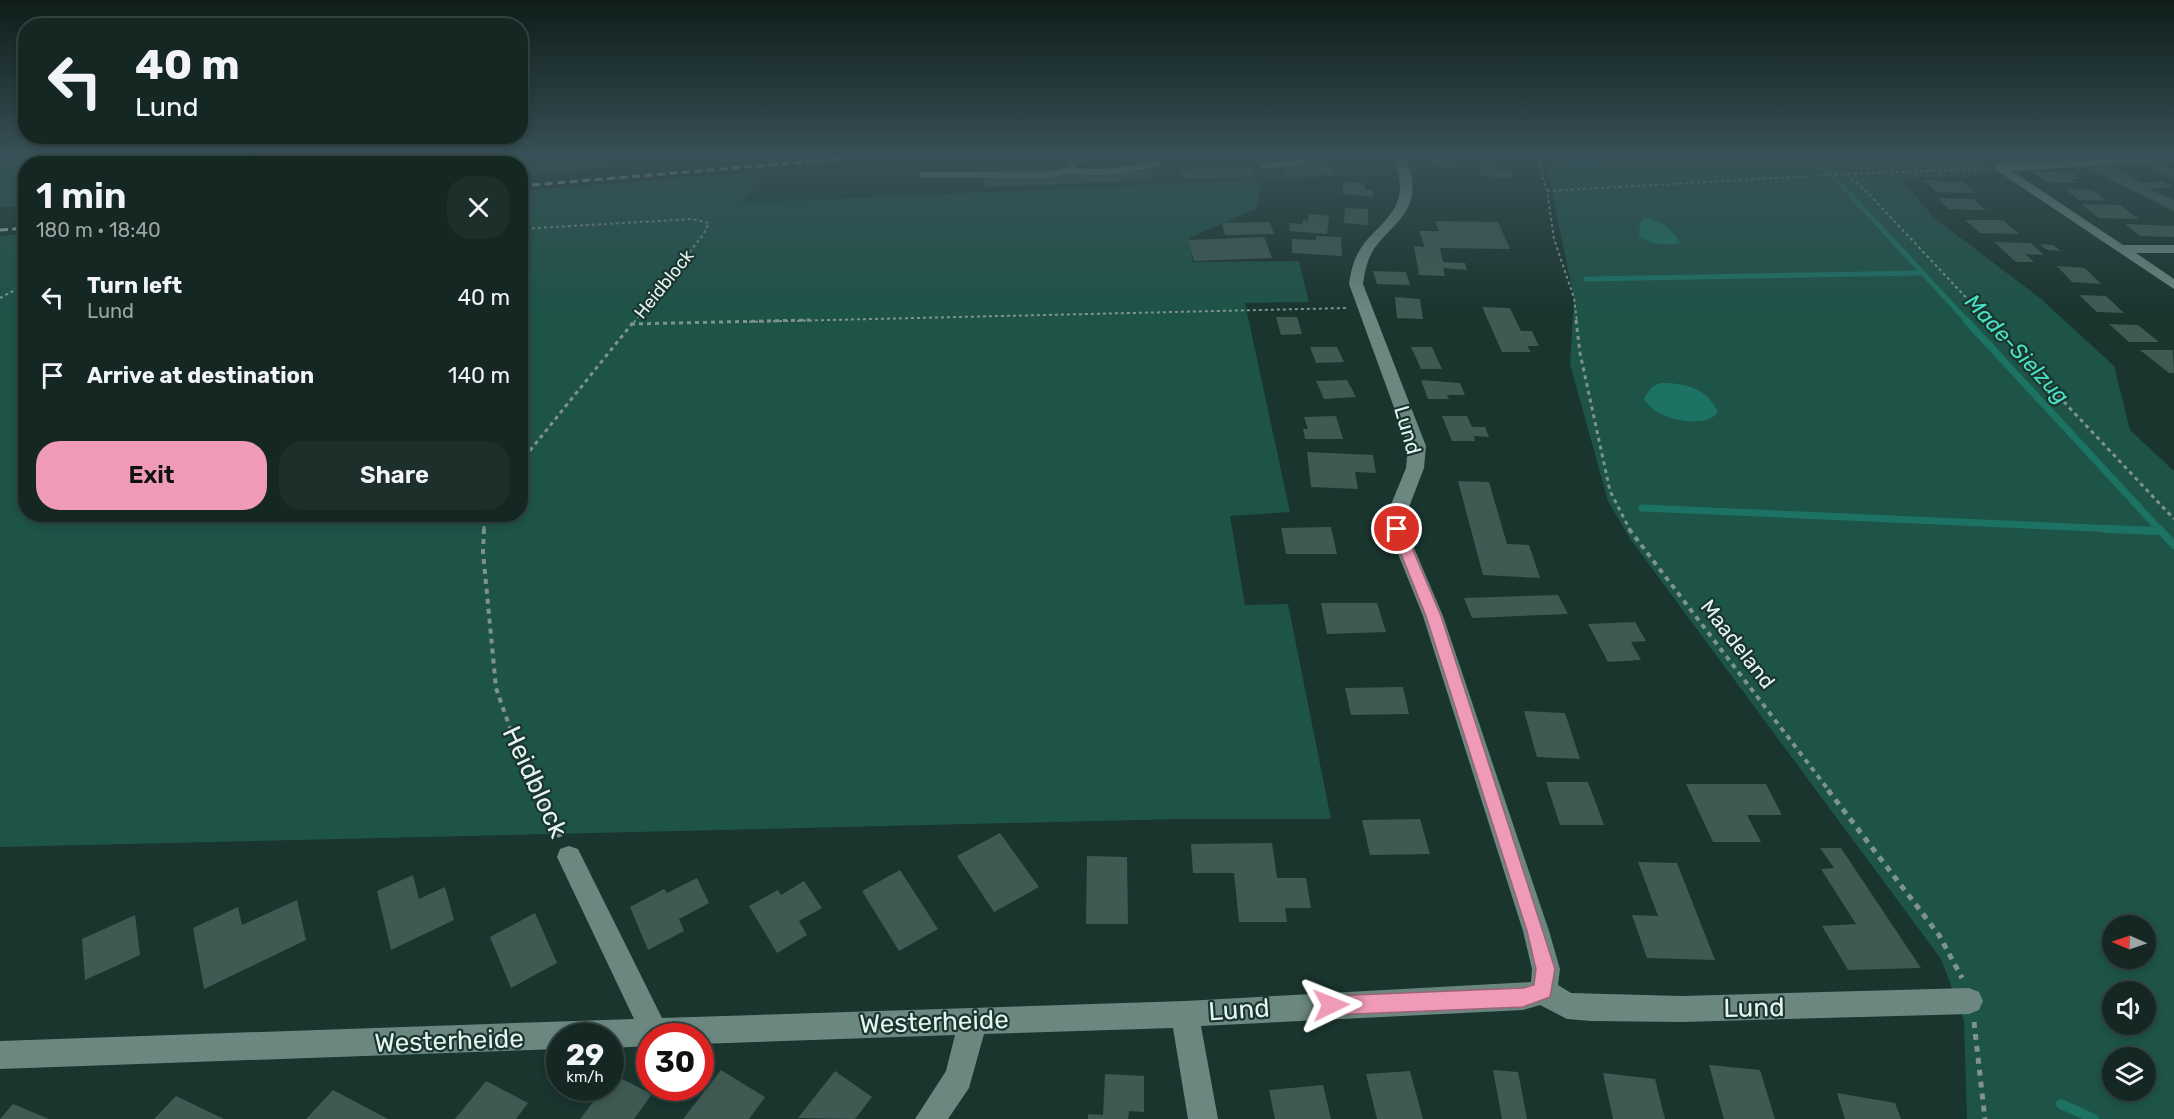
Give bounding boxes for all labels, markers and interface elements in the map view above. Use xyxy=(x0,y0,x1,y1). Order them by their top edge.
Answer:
text: 40 m xyxy=(135,40,240,90)
icon: left xyxy=(36,42,114,120)
text: Lund xyxy=(135,91,198,123)
text: 1 min xyxy=(36,174,127,217)
button: close xyxy=(447,176,510,239)
text: 180 m · 18:40 xyxy=(36,218,161,242)
street label: Heidblock xyxy=(629,244,699,323)
text: Turn left xyxy=(87,272,182,299)
icon: left xyxy=(36,281,69,314)
text: 40 m xyxy=(457,284,510,311)
water label: Made-Sielzug xyxy=(1959,289,2075,409)
text: Lund xyxy=(87,299,134,323)
icon: arrive xyxy=(36,359,69,392)
text: Arrive at destination xyxy=(87,362,314,389)
text: 140 m xyxy=(448,362,510,389)
street label: Lund xyxy=(1389,403,1427,457)
button: Exit xyxy=(36,441,267,510)
button: Share xyxy=(279,441,510,510)
pin xyxy=(1371,503,1422,554)
icon: arrive xyxy=(1380,512,1413,545)
street label: Maadeland xyxy=(1696,595,1780,693)
street label: Heidblock xyxy=(496,721,575,843)
north arrow xyxy=(2102,915,2156,969)
map controls xyxy=(2102,915,2156,1101)
position arrow xyxy=(1299,973,1363,1037)
button: sound xyxy=(2102,981,2156,1035)
street label: Lund xyxy=(1207,992,1271,1028)
street label: Lund xyxy=(1723,992,1785,1024)
street label: Westerheide xyxy=(859,1004,1009,1040)
street label: Westerheide xyxy=(374,1023,524,1059)
speed limit sign: 30 xyxy=(636,1023,714,1101)
text: 29 xyxy=(566,1037,604,1073)
button: layers xyxy=(2102,1047,2156,1101)
text: km/h xyxy=(566,1068,604,1086)

